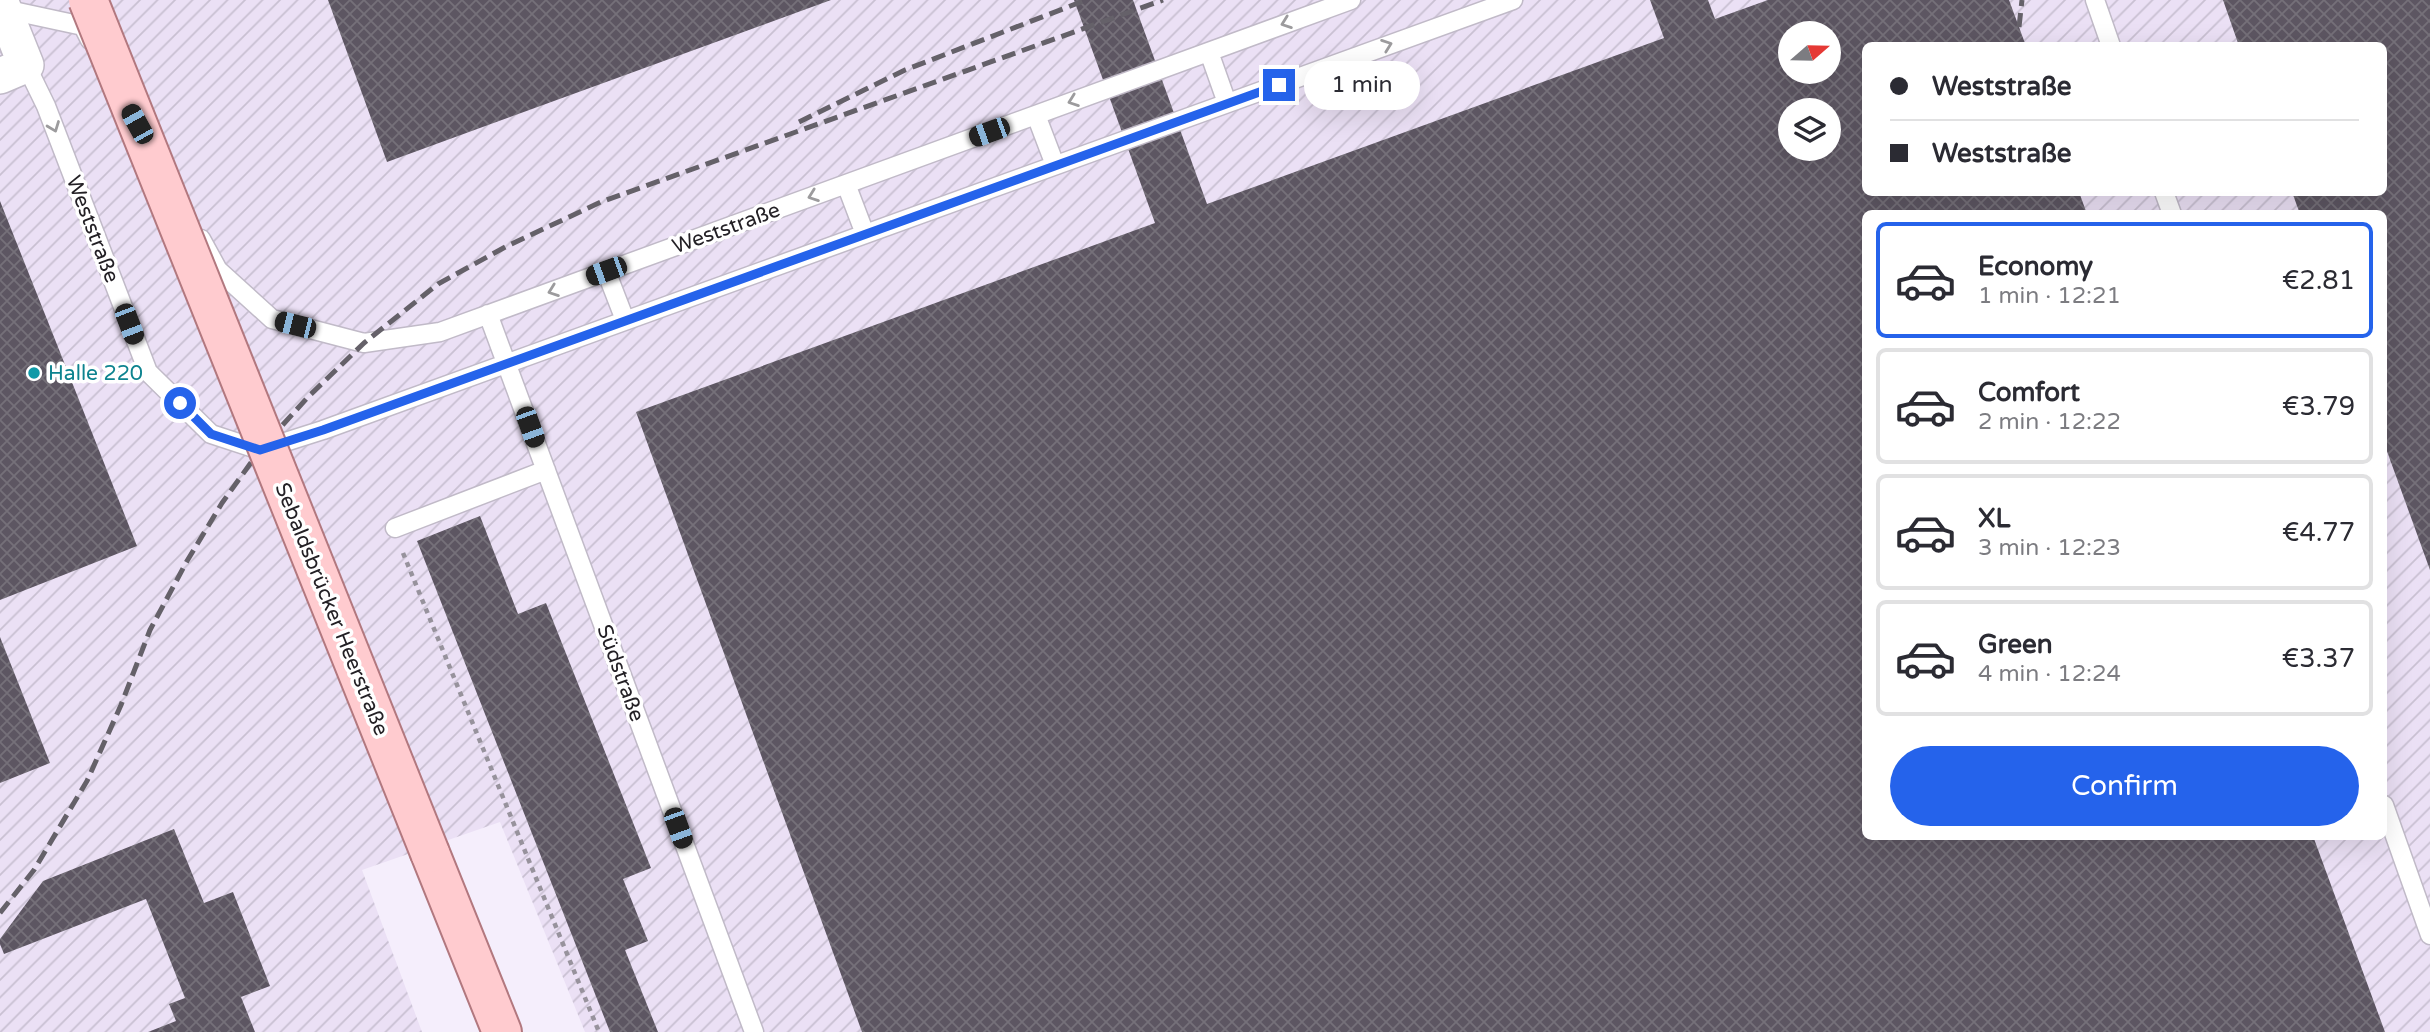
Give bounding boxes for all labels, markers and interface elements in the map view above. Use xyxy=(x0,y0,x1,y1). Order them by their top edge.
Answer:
one-way arrow xyxy=(1281,15,1293,29)
north arrow xyxy=(1778,21,1841,84)
map controls xyxy=(1778,21,1841,161)
one-way arrow xyxy=(1380,40,1392,54)
callout: 1 min xyxy=(1304,60,1419,110)
route end xyxy=(1263,69,1295,101)
text: 1 min xyxy=(1331,71,1393,99)
text: Weststraße xyxy=(1932,71,2072,102)
one-way arrow xyxy=(1067,93,1079,107)
button: layers xyxy=(1778,98,1841,161)
car xyxy=(118,101,157,147)
car xyxy=(966,115,1013,149)
one-way arrow xyxy=(46,121,60,133)
text: Weststraße xyxy=(1932,138,2072,169)
street label: Weststraße xyxy=(61,172,124,286)
one-way arrow xyxy=(808,188,820,202)
street label: Weststraße xyxy=(669,197,784,259)
icon: car xyxy=(1894,249,1957,312)
text: Economy xyxy=(1978,251,2093,282)
car xyxy=(583,254,630,288)
text: €2.81 xyxy=(2282,265,2355,296)
text: 1 min · 12:21 xyxy=(1978,282,2121,310)
one-way arrow xyxy=(548,283,560,297)
car xyxy=(112,301,147,347)
car xyxy=(273,310,318,340)
place label: Halle 220 xyxy=(48,361,143,386)
marker: Halle 220 xyxy=(26,365,42,381)
icon: car xyxy=(1894,375,1957,438)
text: Comfort xyxy=(1978,377,2080,408)
route start xyxy=(164,387,196,419)
text: €3.79 xyxy=(2282,391,2355,422)
car xyxy=(513,404,548,450)
text: 2 min · 12:22 xyxy=(1978,408,2121,436)
street label: Sebaldsbrücker Heerstraße xyxy=(269,479,394,739)
icon: car xyxy=(1894,501,1957,564)
text: XL xyxy=(1978,503,2010,534)
text: €4.77 xyxy=(2282,517,2355,548)
text: 3 min · 12:23 xyxy=(1978,534,2121,562)
street label: Südstraße xyxy=(591,621,650,725)
icon: car xyxy=(1894,627,1957,690)
text: Green xyxy=(1978,629,2053,660)
text: €3.37 xyxy=(2282,643,2355,674)
text: 4 min · 12:24 xyxy=(1978,660,2121,688)
button: Confirm xyxy=(1890,746,2359,826)
car xyxy=(661,805,696,851)

